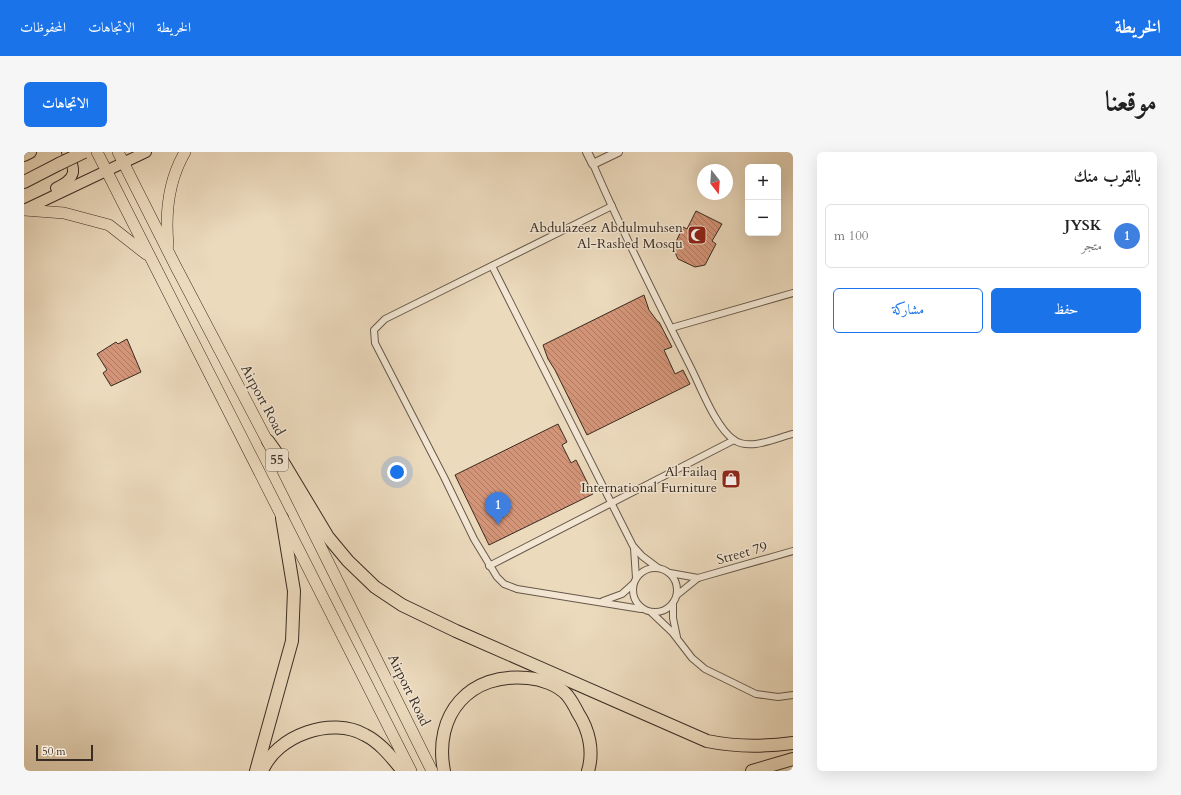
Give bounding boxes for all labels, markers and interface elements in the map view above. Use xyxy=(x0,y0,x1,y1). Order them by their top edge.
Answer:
text: الخريطة xyxy=(1115,14,1161,40)
text: المحفوظات xyxy=(20,18,66,37)
text: الاتجاهات xyxy=(88,18,135,37)
text: الخريطة xyxy=(157,18,191,37)
button: الاتجاهات xyxy=(24,82,107,127)
text: موقعنا xyxy=(1105,83,1157,121)
north arrow xyxy=(697,164,733,200)
map controls xyxy=(745,164,781,236)
button: + xyxy=(745,164,781,200)
text: بالقرب منك xyxy=(1074,165,1141,188)
button: − xyxy=(745,200,781,236)
text: JYSK xyxy=(1065,215,1102,235)
place label: Abdulazeez Abdulmuhsen Al-Rashed Mosqu xyxy=(529,218,683,253)
mosque icon: Abdulazeez Abdulmuhsen Al-Rashed Mosqu xyxy=(686,224,708,246)
text: 100 m xyxy=(834,227,868,245)
text: 1 xyxy=(1124,227,1130,245)
text: متجر xyxy=(1081,237,1102,255)
button: مشاركة xyxy=(833,288,983,333)
button: حفظ xyxy=(991,288,1141,333)
street label: Airport Road xyxy=(236,361,290,439)
road number: 55 xyxy=(266,449,288,471)
your location xyxy=(387,462,407,482)
place label: Al Failaq International Furniture xyxy=(581,462,717,497)
shop icon: Al Failaq International Furniture xyxy=(720,468,742,490)
pin: 1 xyxy=(485,492,511,525)
street label: Street 79 xyxy=(714,537,770,569)
street label: Airport Road xyxy=(383,651,435,730)
scale bar xyxy=(36,743,93,762)
text: 50 m xyxy=(42,744,66,759)

